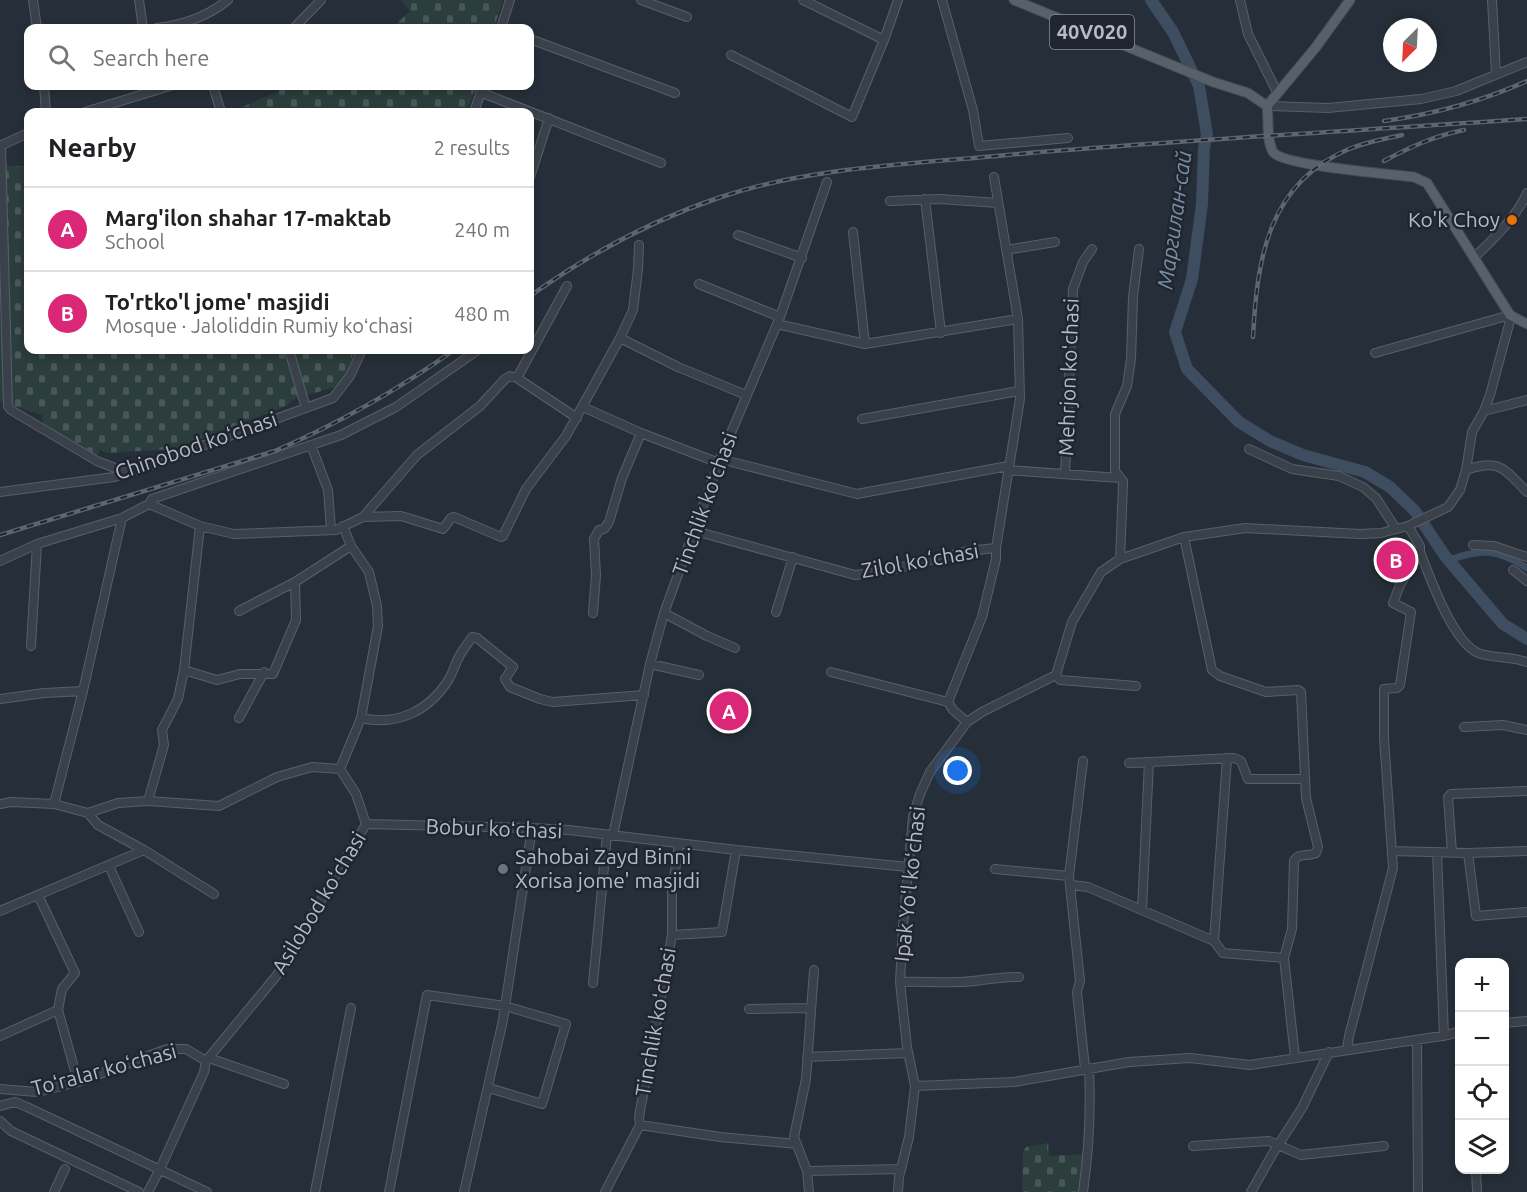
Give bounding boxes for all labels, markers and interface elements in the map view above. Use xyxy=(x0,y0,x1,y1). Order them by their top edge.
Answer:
road number: 40V020 xyxy=(1050,15,1134,49)
north arrow xyxy=(1383,18,1437,72)
search box xyxy=(24,24,534,90)
icon: search xyxy=(45,41,78,74)
text: Search here xyxy=(93,45,209,70)
text: Nearby xyxy=(48,133,136,162)
text: 2 results xyxy=(434,136,510,159)
water label: Маргилан-сай xyxy=(1151,149,1196,291)
text: Marg'ilon shahar 17-maktab xyxy=(105,205,392,230)
place label: Ko'k Choy xyxy=(1408,207,1500,231)
marker: Ko'k Choy xyxy=(1505,213,1519,227)
text: A xyxy=(60,218,75,241)
text: 240 m xyxy=(454,218,510,241)
text: School xyxy=(105,230,165,253)
text: To'rtko'l jome' masjidi xyxy=(105,289,330,314)
street label: Mehrjon koʻchasi xyxy=(1053,298,1083,456)
text: B xyxy=(61,302,74,325)
text: 480 m xyxy=(454,302,510,325)
text: Mosque · Jaloliddin Rumiy koʻchasi xyxy=(105,314,413,337)
street label: Chinobod koʻchasi xyxy=(111,406,280,484)
street label: Tinchlik koʻchasi xyxy=(667,429,741,579)
street label: Zilol ko‘chasi xyxy=(859,538,981,582)
pin: B xyxy=(1376,538,1416,582)
pin: A xyxy=(710,688,748,734)
your location xyxy=(943,756,972,785)
street label: Ipak Yoʻl koʻchasi xyxy=(889,805,929,963)
street label: Bobur koʻchasi xyxy=(425,814,563,842)
street label: Asilobod koʻchasi xyxy=(266,827,370,978)
place label: Sahobai Zayd Binni Xorisa jome' masjidi xyxy=(515,844,700,892)
marker: Sahobai Zayd Binni Xorisa jome' masjidi xyxy=(496,862,510,876)
street label: Tinchlik koʻchasi xyxy=(630,945,680,1098)
map controls xyxy=(1455,958,1509,1174)
button: + xyxy=(1455,958,1509,1012)
button: − xyxy=(1455,1012,1509,1066)
street label: Toʻralar koʻchasi xyxy=(29,1038,179,1100)
button: locate xyxy=(1455,1066,1509,1120)
button: layers xyxy=(1455,1120,1509,1174)

